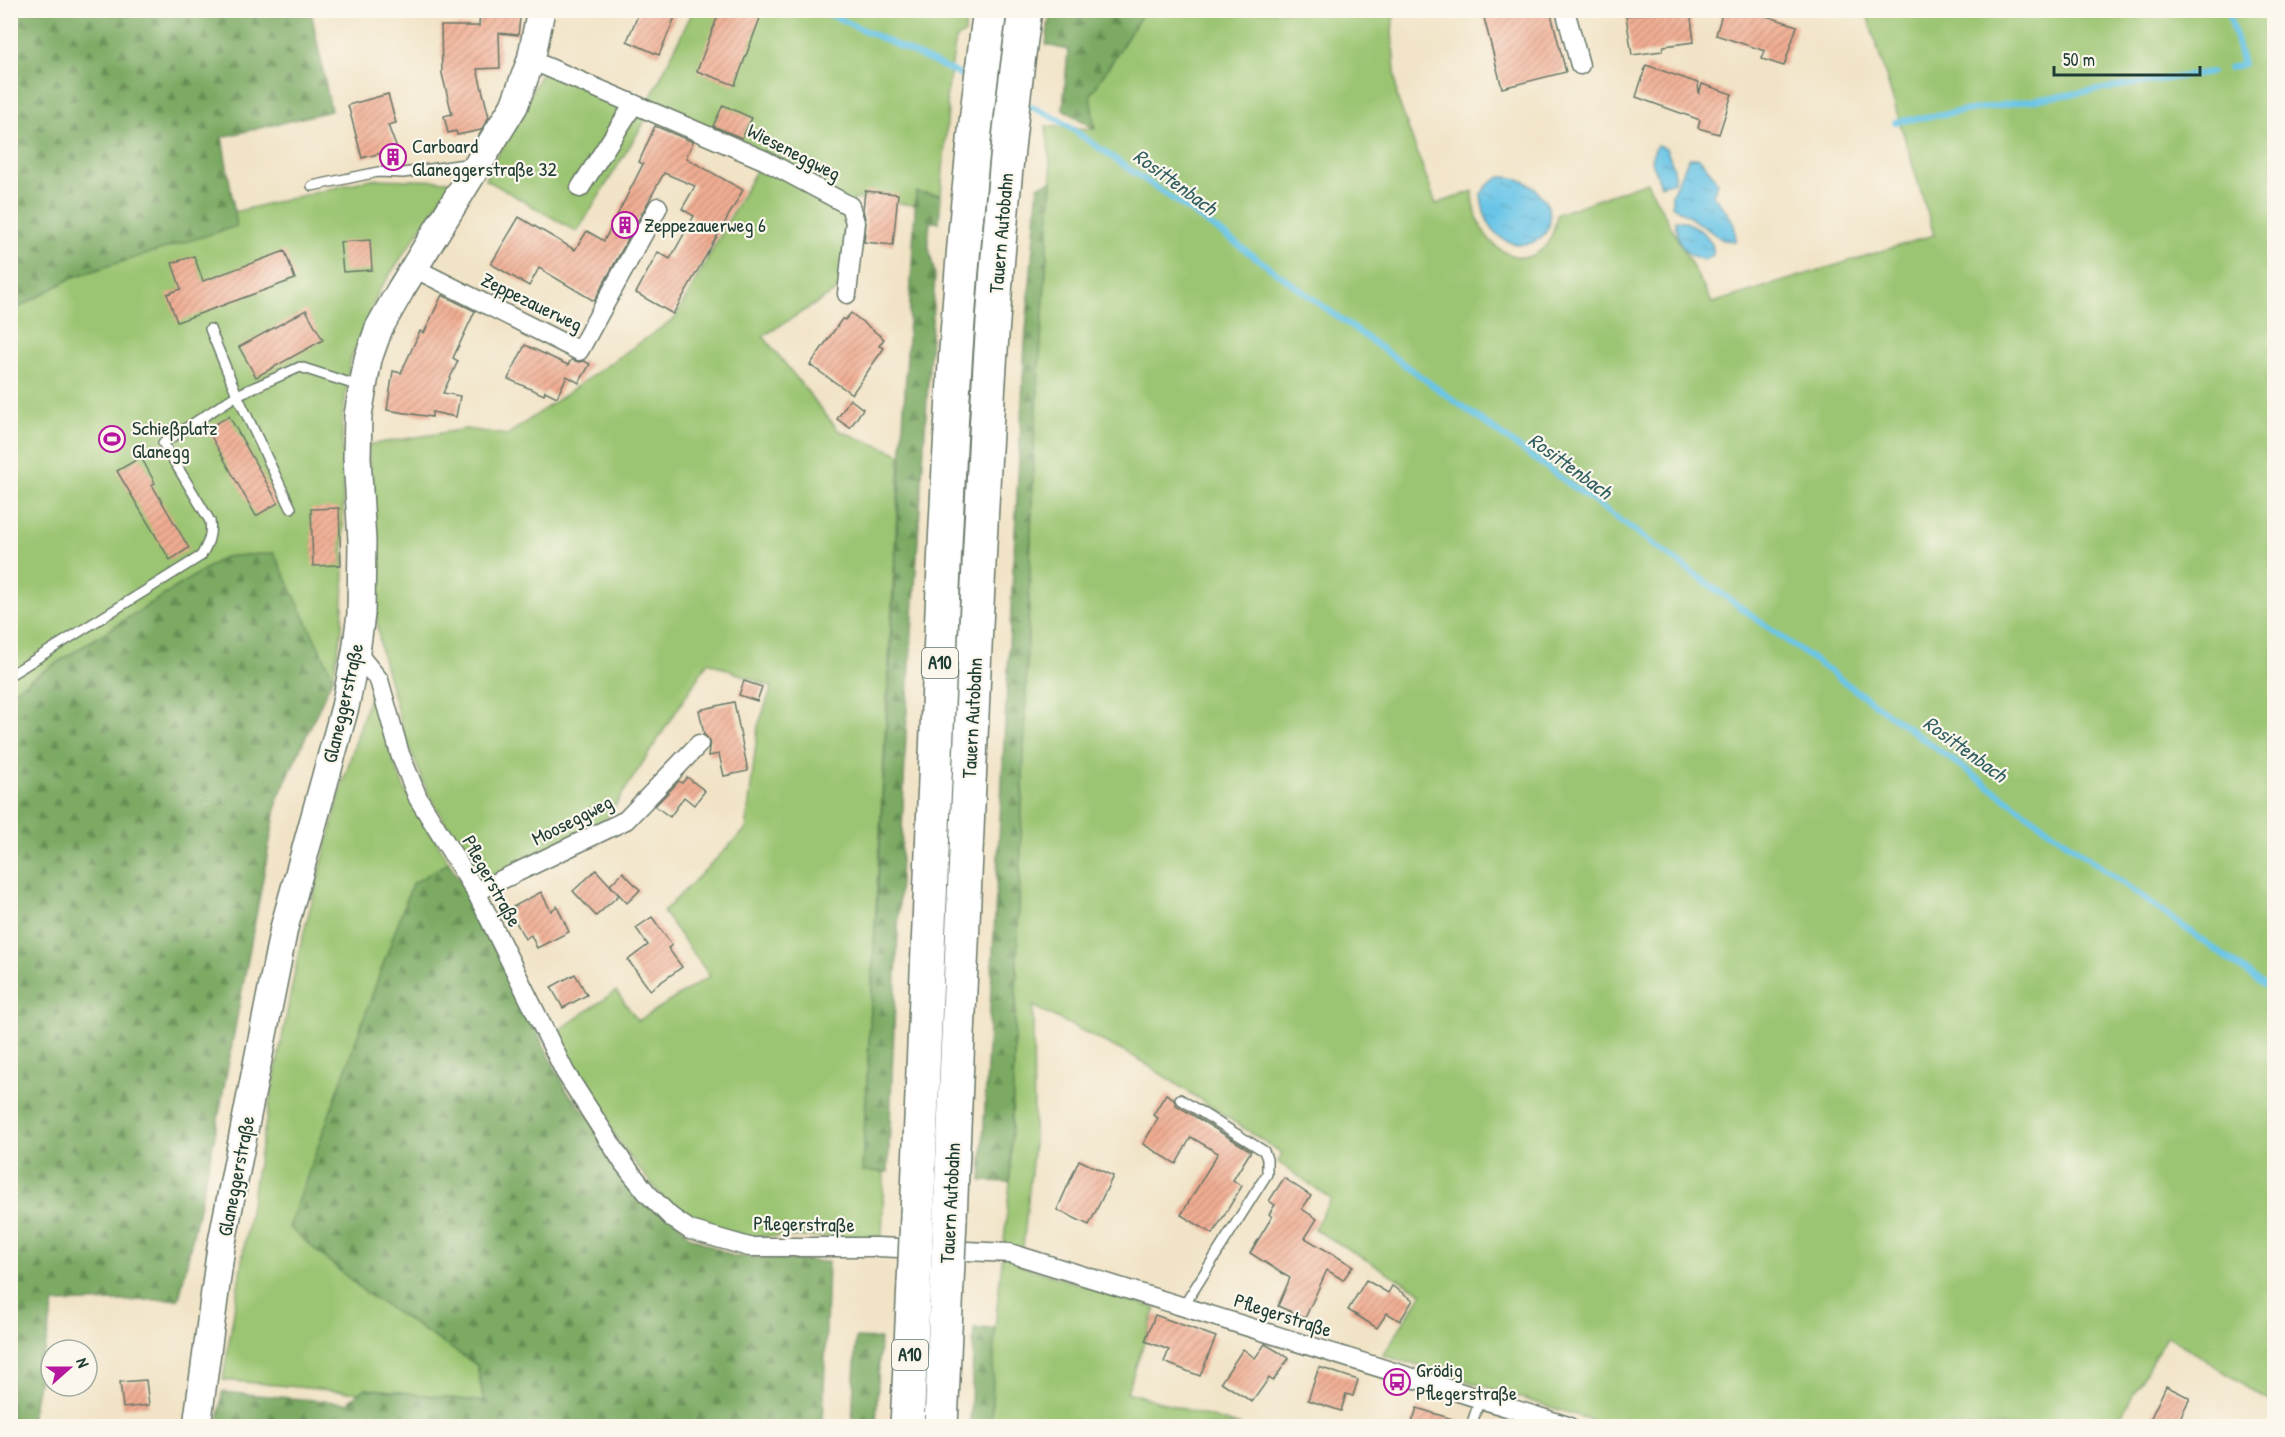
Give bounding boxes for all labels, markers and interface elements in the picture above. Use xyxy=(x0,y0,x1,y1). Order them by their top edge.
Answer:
scale bar xyxy=(2054,39,2200,77)
text: 50 m xyxy=(2063,47,2095,72)
street label: Wieseneggweg xyxy=(743,117,846,187)
place label: Carboard Glaneggerstraße 32 xyxy=(412,132,557,182)
water label: Rosittenbach xyxy=(1128,141,1224,223)
building icon: Carboard Glaneggerstraße 32 xyxy=(378,142,408,172)
street label: Tauern Autobahn xyxy=(982,172,1019,294)
building icon: Zeppezauerweg 6 xyxy=(610,210,640,240)
place label: Zeppezauerweg 6 xyxy=(644,211,766,238)
street label: Zeppezauerweg xyxy=(477,265,587,338)
place label: Schießplatz Glanegg xyxy=(132,414,218,464)
sports icon: Schießplatz Glanegg xyxy=(97,424,127,454)
water label: Rosittenbach xyxy=(1523,425,1619,507)
street label: Glaneggerstraße xyxy=(316,640,369,765)
road number: A10 xyxy=(922,648,958,678)
street label: Tauern Autobahn xyxy=(955,657,988,779)
water label: Rosittenbach xyxy=(1918,708,2014,790)
street label: Mooseggweg xyxy=(527,788,617,851)
street label: Pflegerstraße xyxy=(456,830,529,932)
street label: Glaneggerstraße xyxy=(211,1113,260,1238)
street label: Tauern Autobahn xyxy=(933,1142,966,1264)
street label: Pflegerstraße xyxy=(753,1209,855,1238)
street label: Pflegerstraße xyxy=(1231,1286,1335,1343)
north arrow xyxy=(39,1338,99,1398)
road number: A10 xyxy=(892,1340,928,1370)
text: N xyxy=(71,1355,95,1371)
place label: Grödig Pflegerstraße xyxy=(1416,1356,1517,1406)
bus stop icon: Grödig Pflegerstraße xyxy=(1382,1367,1412,1397)

